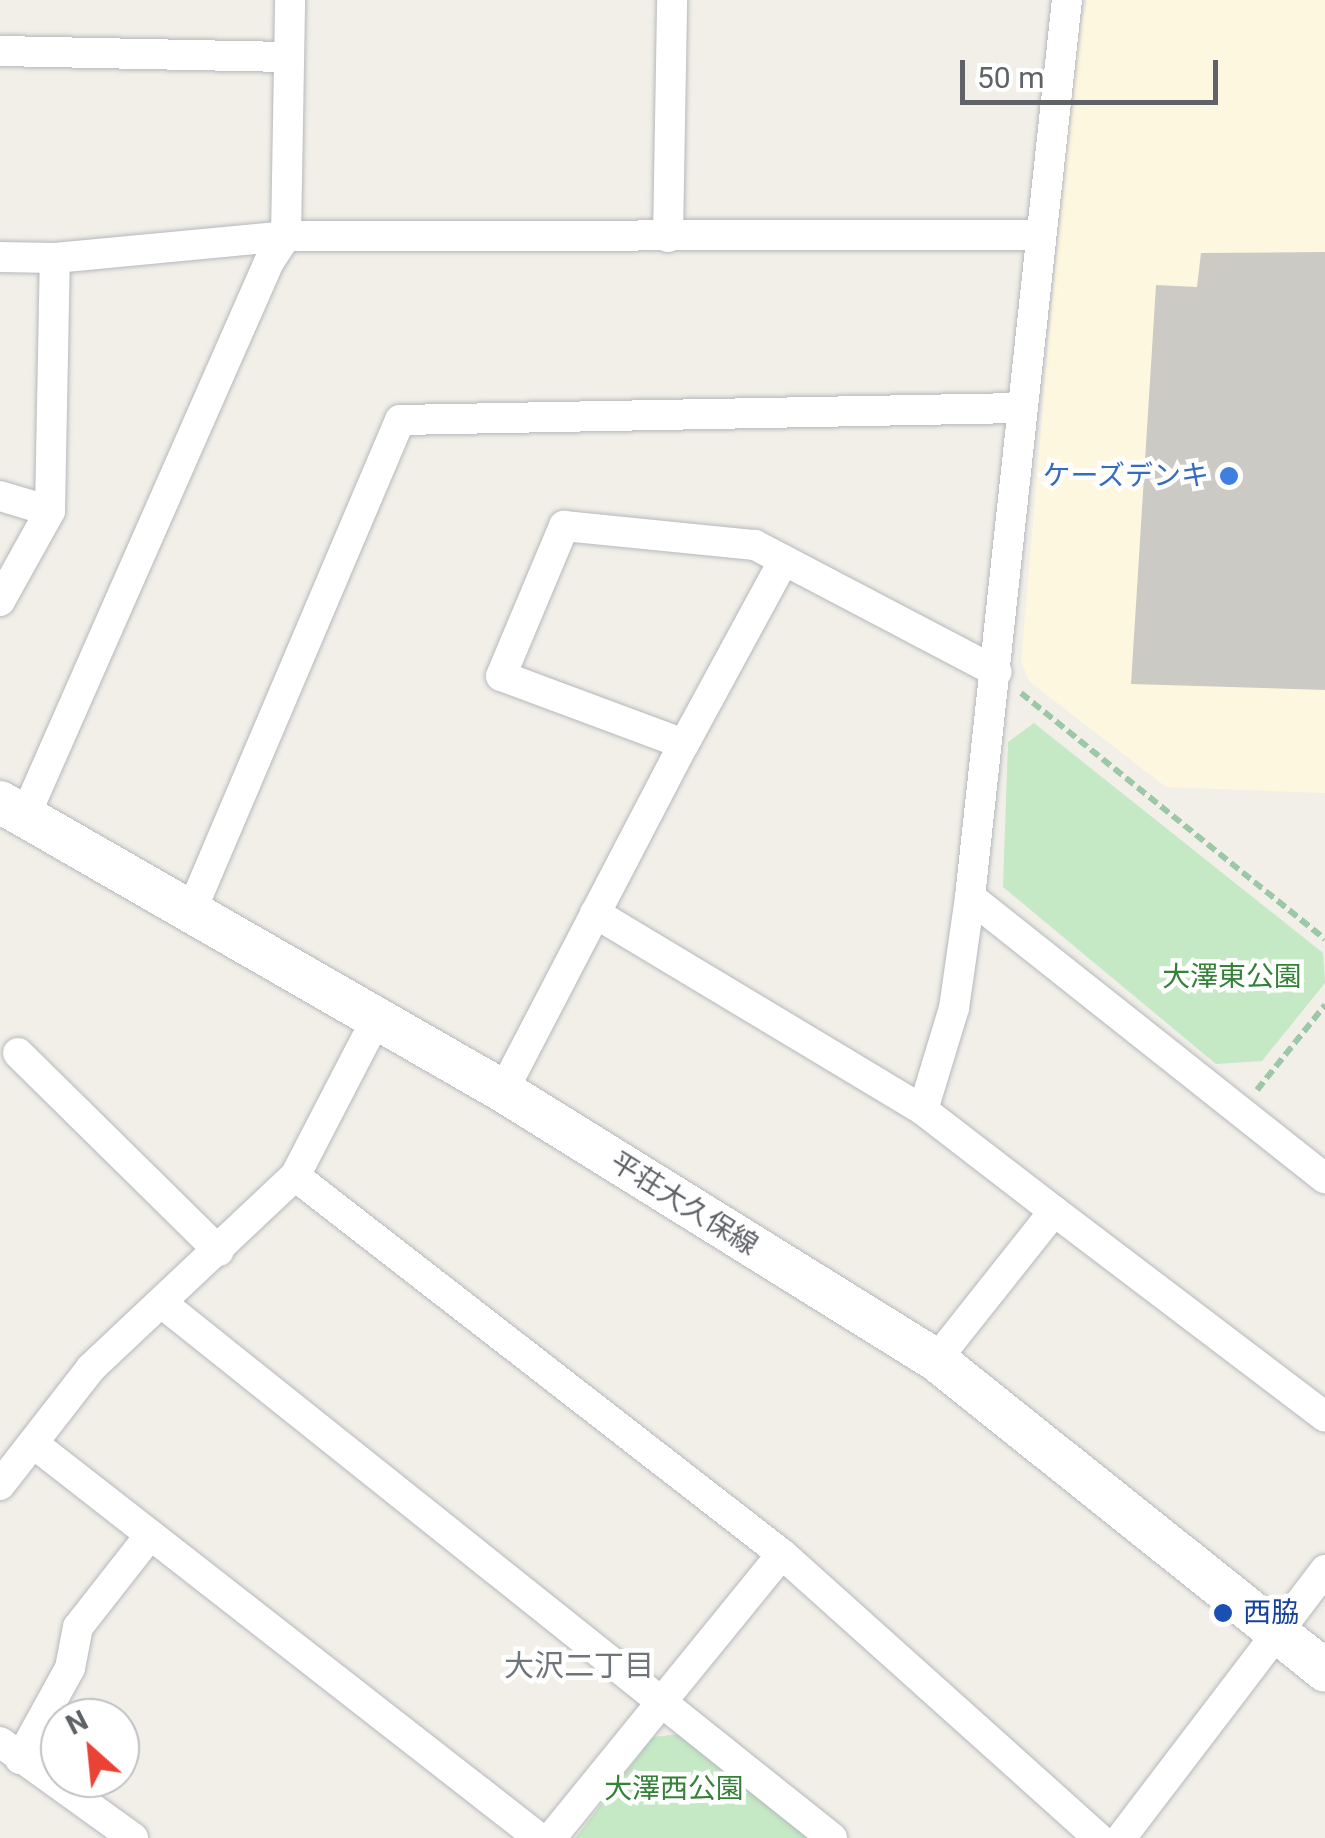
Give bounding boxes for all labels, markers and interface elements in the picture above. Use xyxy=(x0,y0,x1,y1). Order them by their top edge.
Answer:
scale bar xyxy=(965,40,1222,102)
text: 50 m xyxy=(977,60,1044,95)
place label: ケーズデンキ xyxy=(1041,459,1209,493)
marker: ケーズデンキ xyxy=(1218,465,1240,487)
park label: 大澤東公園 xyxy=(1162,960,1302,994)
street label: 平荘大久保線 xyxy=(604,1145,764,1263)
place label: 西脇 xyxy=(1243,1596,1299,1630)
marker: 西脇 xyxy=(1212,1602,1234,1624)
district label: 大沢二丁目 xyxy=(504,1648,654,1684)
north arrow xyxy=(40,1698,140,1798)
text: N xyxy=(61,1703,93,1742)
park label: 大澤西公園 xyxy=(604,1772,744,1806)

